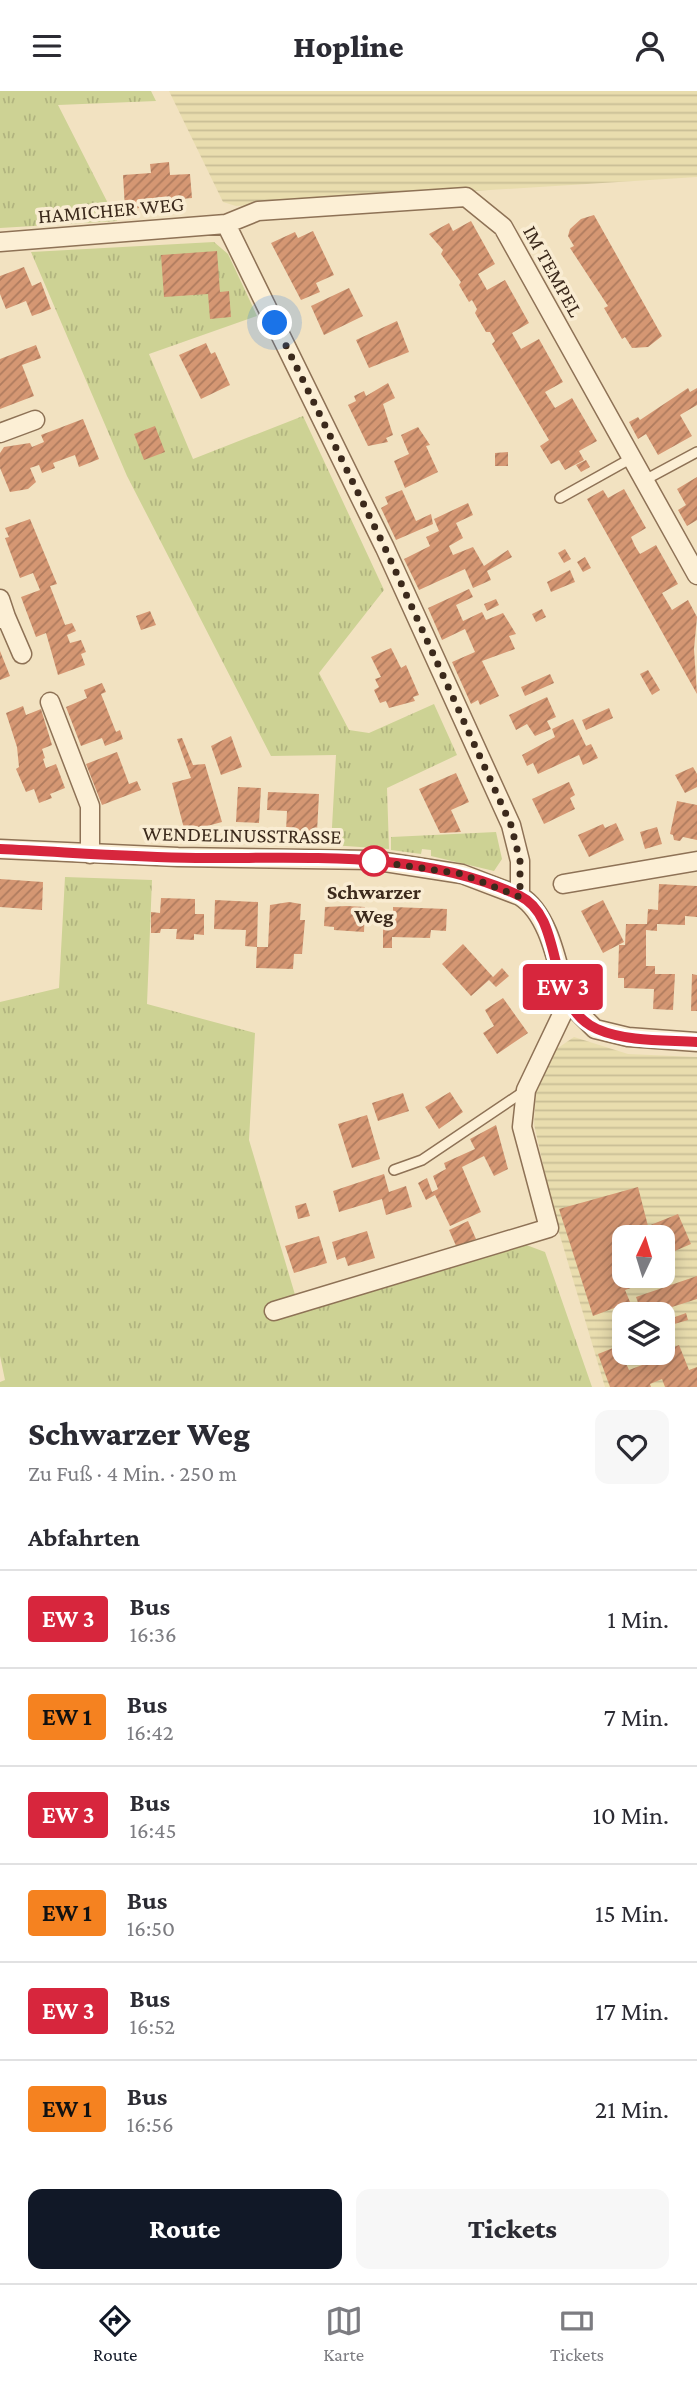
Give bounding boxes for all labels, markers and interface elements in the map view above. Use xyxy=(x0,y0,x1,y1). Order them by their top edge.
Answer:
icon: menu xyxy=(28,27,66,65)
icon: person xyxy=(631,27,669,65)
text: Hopline xyxy=(293,28,404,64)
street label: HAMICHER WEG xyxy=(37,192,185,228)
street label: IM TEMPEL xyxy=(518,221,588,321)
your location xyxy=(257,305,292,340)
street label: WENDELINUSSTRASSE xyxy=(142,821,342,849)
marker: Schwarzer Weg xyxy=(359,846,389,876)
place label: Schwarzer Weg xyxy=(327,880,422,928)
line badge: EW 3 xyxy=(514,964,612,1010)
text: EW 3 xyxy=(537,973,589,1000)
north arrow xyxy=(612,1225,676,1288)
map controls xyxy=(612,1225,675,1365)
button: layers xyxy=(612,1302,675,1365)
button: heart xyxy=(595,1410,669,1484)
text: Schwarzer Weg xyxy=(28,1415,250,1452)
text: Zu Fuß · 4 Min. · 250 m xyxy=(28,1460,237,1486)
text: Abfahrten xyxy=(28,1523,140,1552)
text: Bus xyxy=(129,1592,170,1621)
text: EW 3 xyxy=(42,1605,94,1632)
text: 1 Min. xyxy=(607,1605,669,1634)
text: 16:36 xyxy=(129,1621,177,1647)
text: Bus xyxy=(127,1690,167,1719)
text: EW 1 xyxy=(42,1703,92,1730)
text: 7 Min. xyxy=(604,1703,669,1732)
text: 16:42 xyxy=(127,1719,174,1745)
text: Bus xyxy=(129,1788,170,1817)
text: EW 3 xyxy=(42,1801,94,1828)
text: 10 Min. xyxy=(592,1801,669,1830)
text: 16:45 xyxy=(129,1817,176,1843)
text: Bus xyxy=(127,1886,167,1915)
text: EW 1 xyxy=(42,1899,92,1926)
text: 15 Min. xyxy=(595,1899,669,1928)
text: 16:50 xyxy=(127,1915,175,1941)
text: Bus xyxy=(129,1984,170,2013)
text: EW 3 xyxy=(42,1997,94,2024)
text: 17 Min. xyxy=(595,1997,669,2026)
text: 16:52 xyxy=(129,2013,175,2039)
text: Bus xyxy=(127,2082,167,2111)
text: EW 1 xyxy=(42,2095,92,2122)
text: 21 Min. xyxy=(595,2095,669,2124)
text: 16:56 xyxy=(127,2111,174,2137)
button: Route xyxy=(28,2189,342,2269)
button: Tickets xyxy=(356,2189,669,2269)
tab: Route xyxy=(93,2302,137,2365)
tab: Karte xyxy=(323,2302,364,2365)
tab: Tickets xyxy=(550,2302,604,2365)

